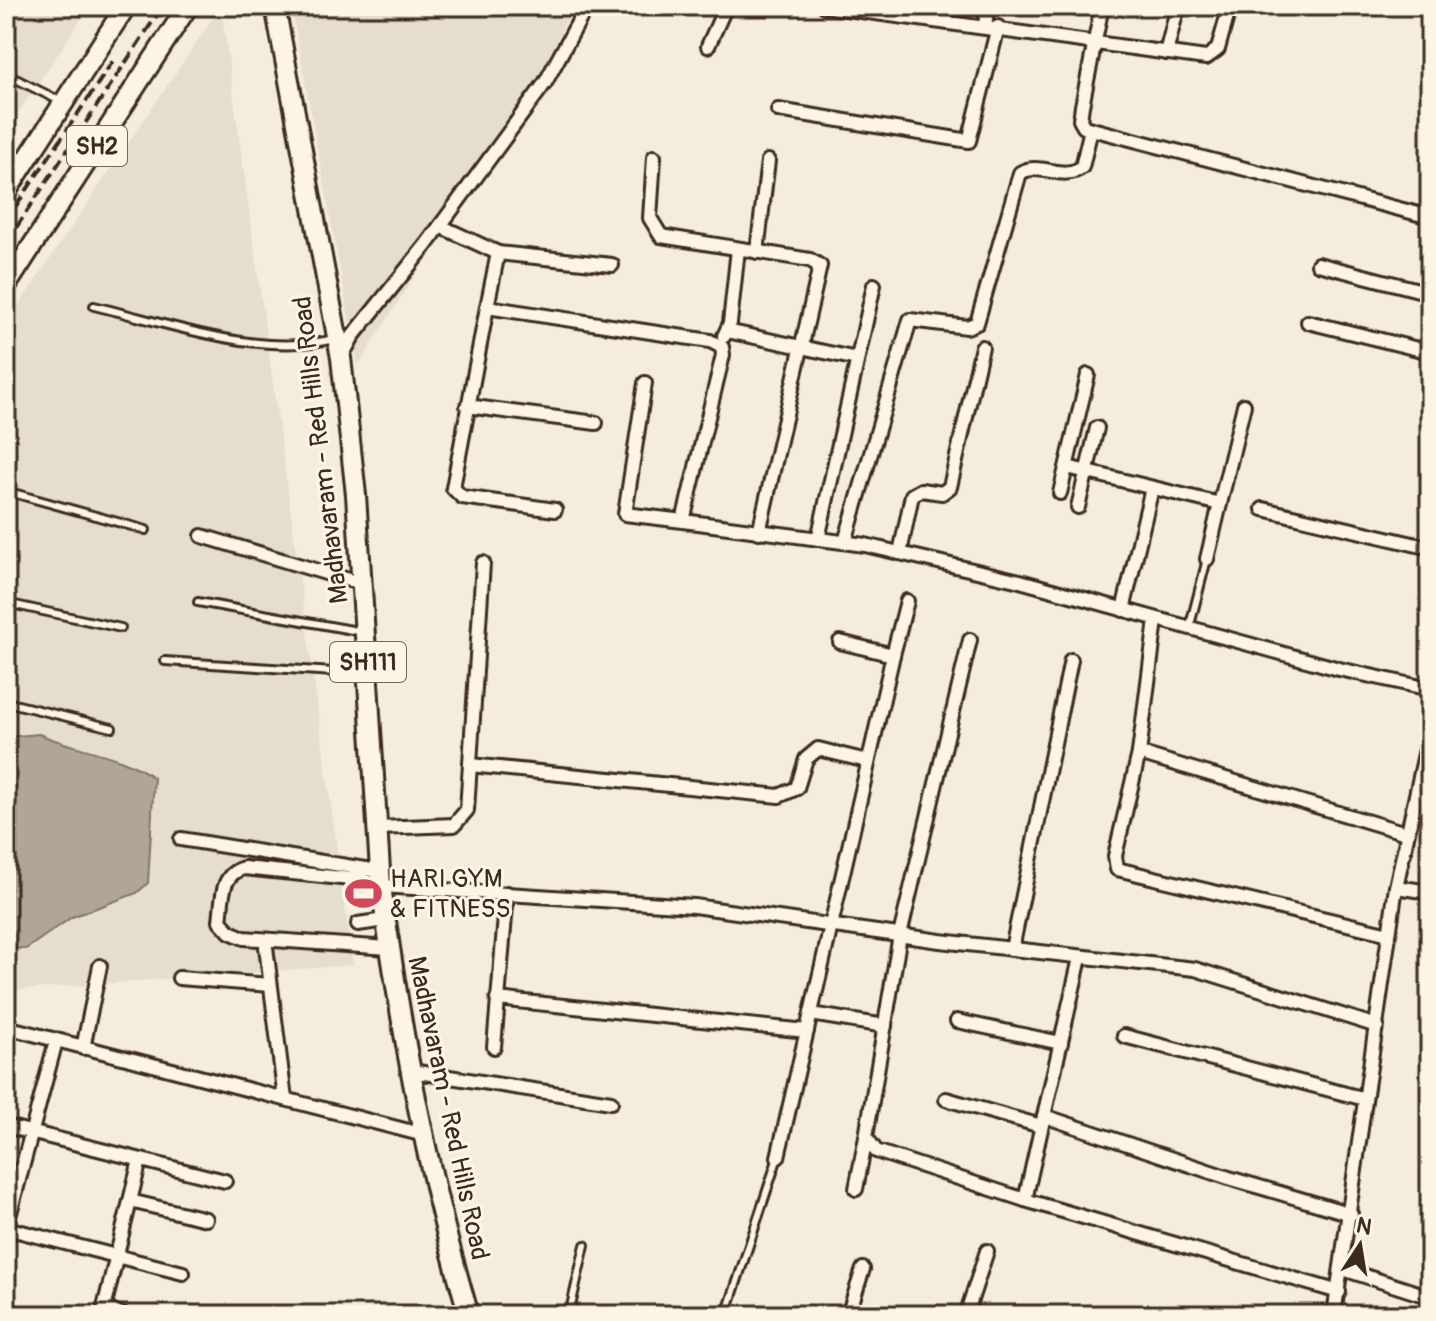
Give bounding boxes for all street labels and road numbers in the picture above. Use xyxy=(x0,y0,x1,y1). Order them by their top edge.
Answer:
road number: SH2 xyxy=(67,126,127,166)
street label: Madhavaram - Red Hills Road xyxy=(286,294,356,605)
road number: SH111 xyxy=(330,642,406,682)
street label: Madhavaram - Red Hills Road xyxy=(400,954,496,1263)

